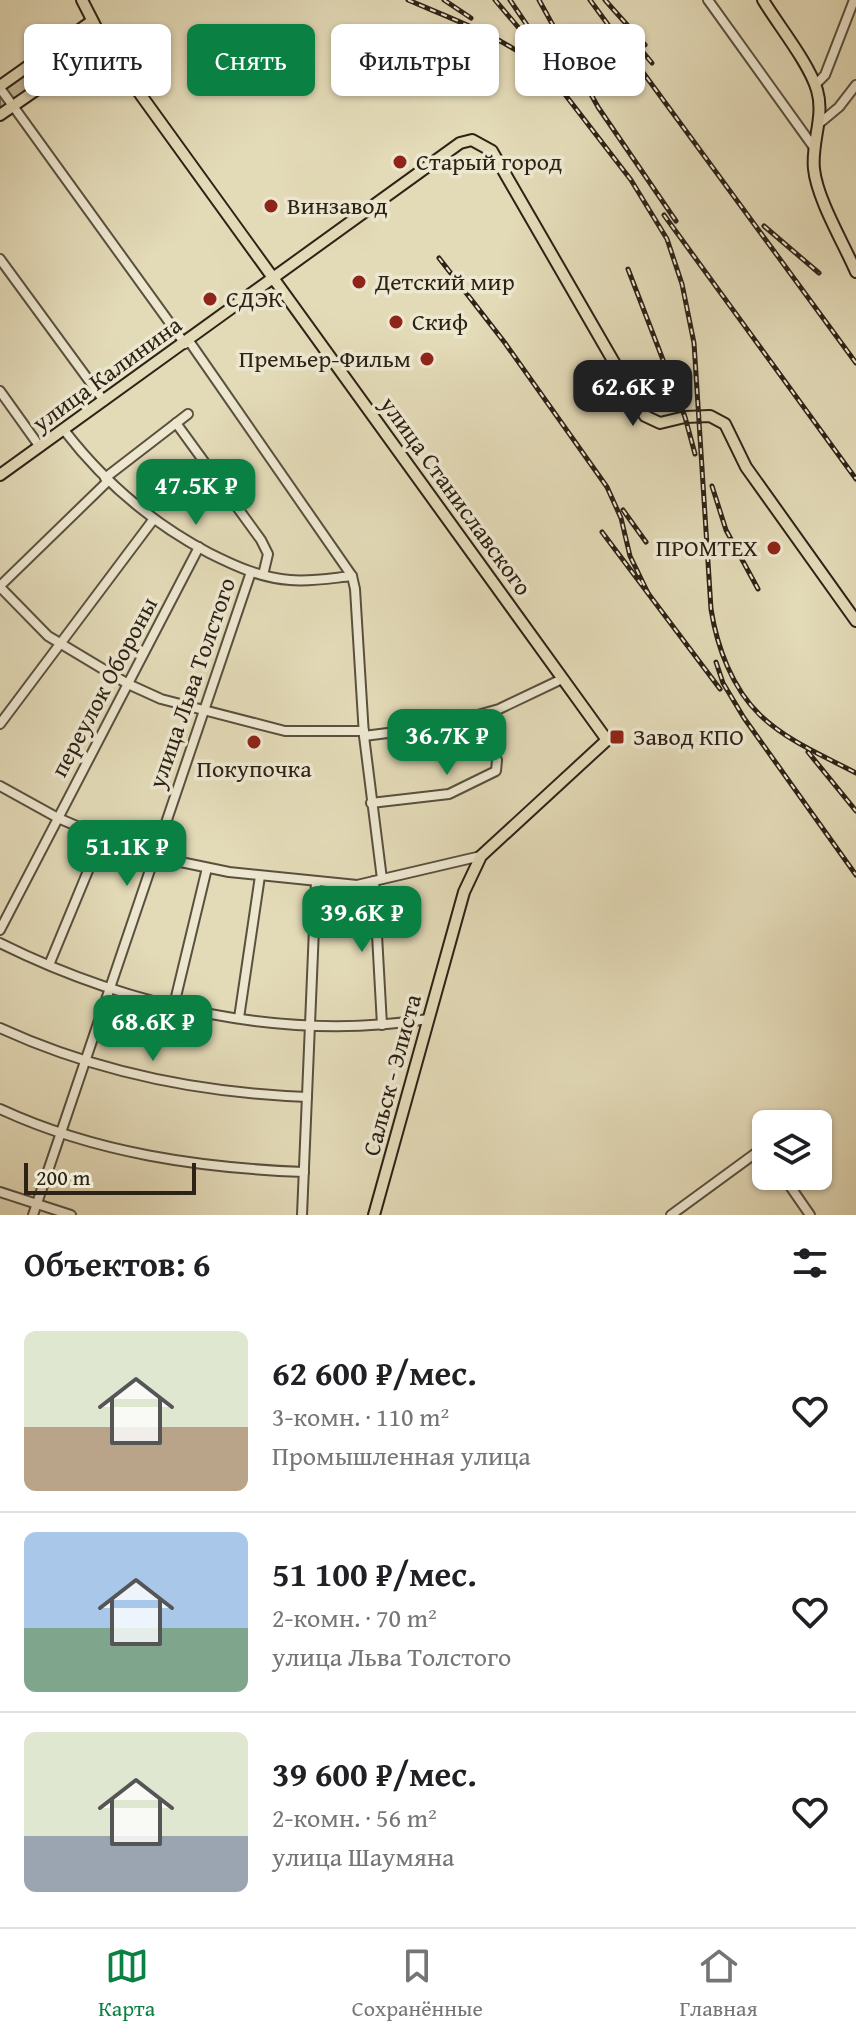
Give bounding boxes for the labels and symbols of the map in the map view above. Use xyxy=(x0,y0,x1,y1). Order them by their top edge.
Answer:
place label: Старый город xyxy=(416,144,562,179)
marker: Старый город xyxy=(391,153,409,171)
place label: Винзавод xyxy=(287,188,388,223)
marker: Винзавод xyxy=(262,197,280,215)
place label: Детский мир xyxy=(374,264,515,299)
marker: Детский мир xyxy=(350,273,368,291)
place label: СДЭК xyxy=(226,281,283,316)
marker: СДЭК xyxy=(201,290,219,308)
place label: Скиф xyxy=(412,304,468,339)
street label: улица Калинина xyxy=(24,307,189,440)
marker: Скиф xyxy=(387,313,405,331)
place label: Премьер-Фильм xyxy=(239,341,411,376)
marker: Премьер-Фильм xyxy=(418,350,436,368)
pin: 62.6K ₽ xyxy=(559,360,707,428)
street label: улица Станиславского xyxy=(371,388,541,603)
pin: 47.5K ₽ xyxy=(122,459,270,527)
place label: ПРОМТЕХ xyxy=(656,530,758,565)
marker: ПРОМТЕХ xyxy=(765,539,783,557)
street label: улица Льва Толстого xyxy=(139,573,244,794)
street label: переулок Обороны xyxy=(41,590,166,783)
pin: 36.7K ₽ xyxy=(373,709,521,777)
place label: Завод КПО xyxy=(633,719,744,754)
marker: Завод КПО xyxy=(608,728,626,746)
marker: Покупочка xyxy=(245,733,263,751)
place label: Покупочка xyxy=(196,751,312,786)
pin: 51.1K ₽ xyxy=(53,820,201,888)
pin: 39.6K ₽ xyxy=(288,886,436,954)
street label: Сальск - Элиста xyxy=(353,990,430,1160)
pin: 68.6K ₽ xyxy=(79,995,227,1063)
scale bar xyxy=(24,1159,196,1195)

